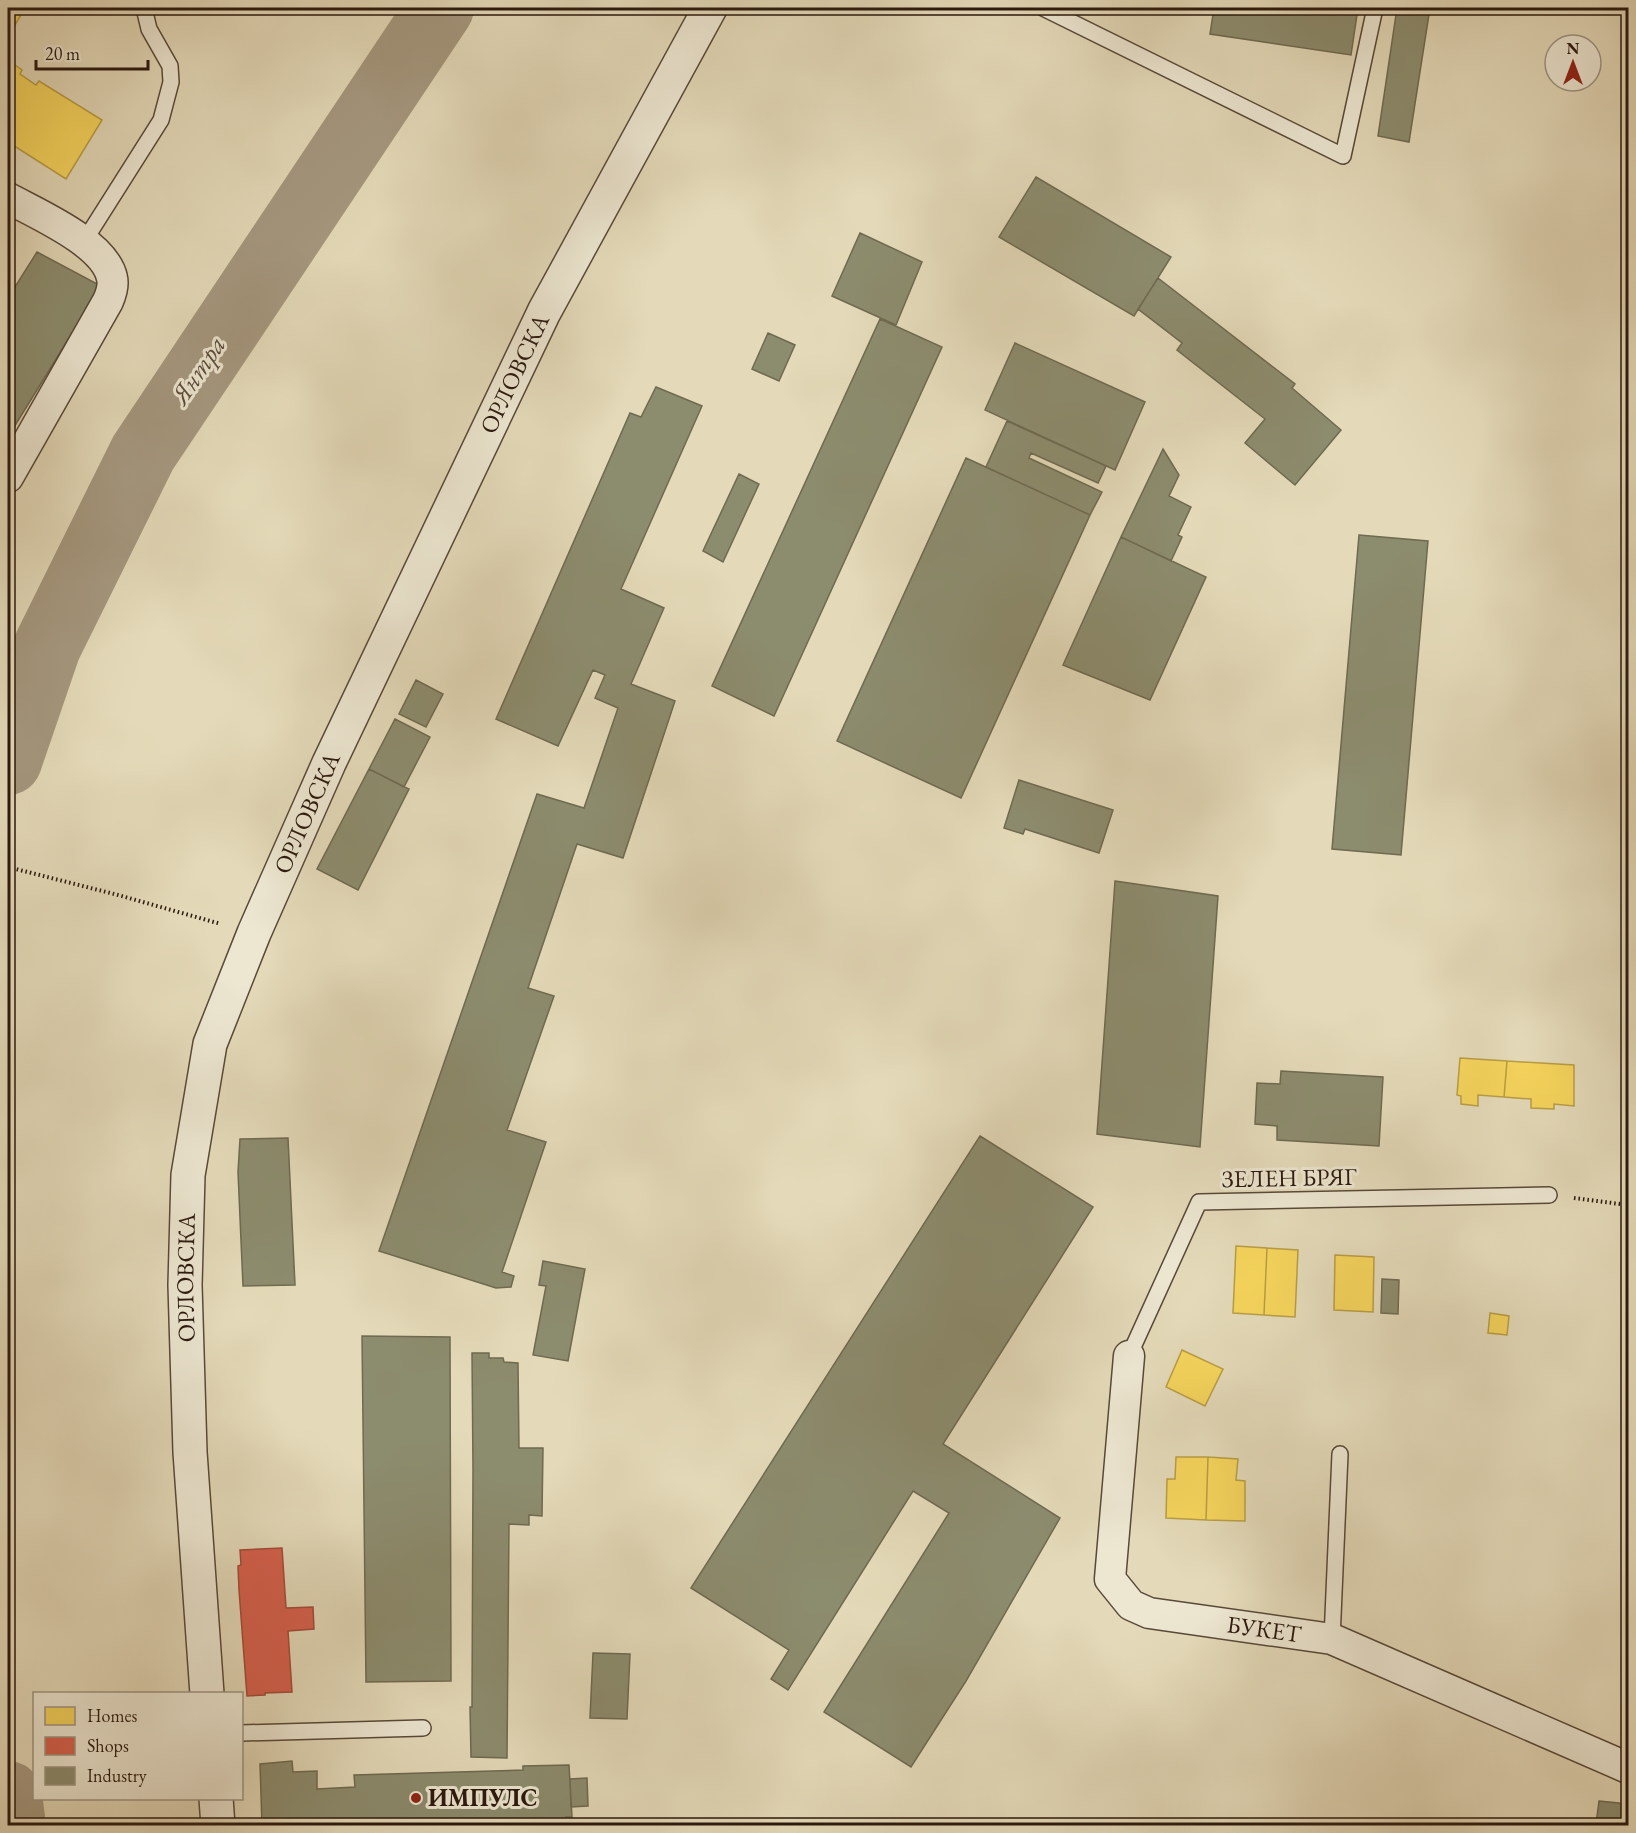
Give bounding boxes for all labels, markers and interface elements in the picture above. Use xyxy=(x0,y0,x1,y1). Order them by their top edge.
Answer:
scale bar xyxy=(36,33,148,71)
north arrow xyxy=(1543,33,1603,93)
text: N xyxy=(1567,38,1580,59)
text: 20 m xyxy=(45,42,80,65)
street label: ОРЛОВСКА xyxy=(472,308,556,438)
water label: Янтра xyxy=(162,329,233,412)
street label: ОРЛОВСКА xyxy=(266,747,347,878)
street label: ЗЕЛЕН БРЯГ xyxy=(1221,1161,1357,1194)
street label: ОРЛОВСКА xyxy=(169,1212,202,1343)
street label: БУКЕТ xyxy=(1225,1608,1304,1650)
legend xyxy=(33,1692,243,1800)
text: Homes xyxy=(87,1704,138,1727)
text: Shops xyxy=(87,1734,129,1757)
text: Industry xyxy=(87,1764,147,1787)
place label: ИМПУЛС xyxy=(428,1782,537,1813)
marker: ИМПУЛС xyxy=(409,1791,423,1805)

